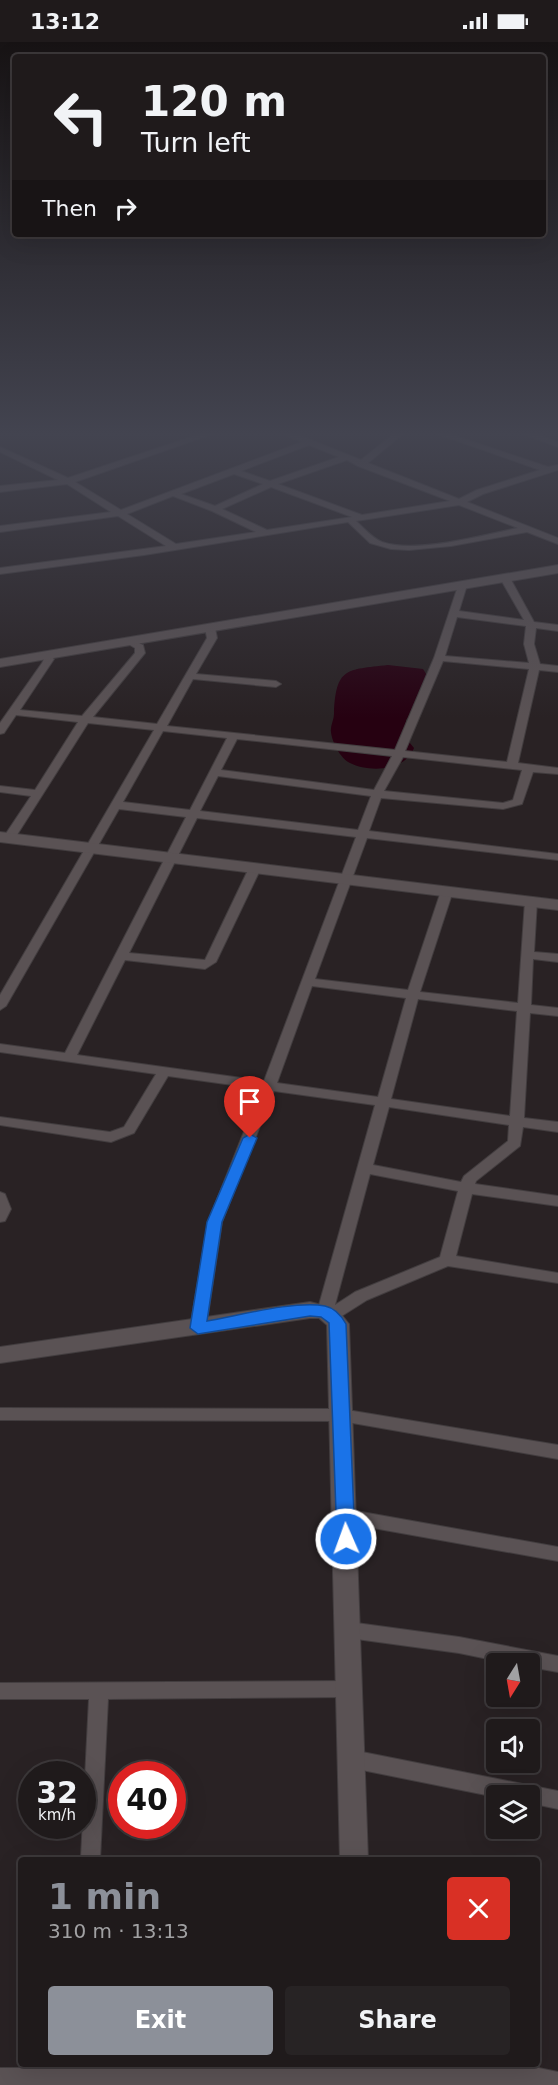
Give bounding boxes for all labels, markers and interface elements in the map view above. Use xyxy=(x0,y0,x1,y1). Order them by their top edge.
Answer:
text: 13:12 xyxy=(30,9,100,34)
text: 120 m xyxy=(141,77,287,126)
icon: left xyxy=(42,78,120,156)
text: Turn left xyxy=(141,127,251,158)
icon: right xyxy=(109,192,142,225)
text: Then xyxy=(42,196,97,221)
pin xyxy=(224,1076,275,1138)
icon: arrive xyxy=(233,1085,266,1118)
position arrow xyxy=(314,1507,378,1571)
north arrow xyxy=(486,1653,540,1707)
map controls xyxy=(486,1653,540,1839)
button: sound xyxy=(486,1719,540,1773)
speed limit sign: 40 xyxy=(108,1761,186,1839)
text: 32 xyxy=(36,1775,78,1810)
button: layers xyxy=(486,1785,540,1839)
text: km/h xyxy=(38,1806,76,1824)
text: 1 min xyxy=(48,1876,161,1917)
button: close xyxy=(447,1877,510,1940)
text: 310 m · 13:13 xyxy=(48,1919,189,1943)
button: Exit xyxy=(48,1986,273,2055)
button: Share xyxy=(285,1986,510,2055)

